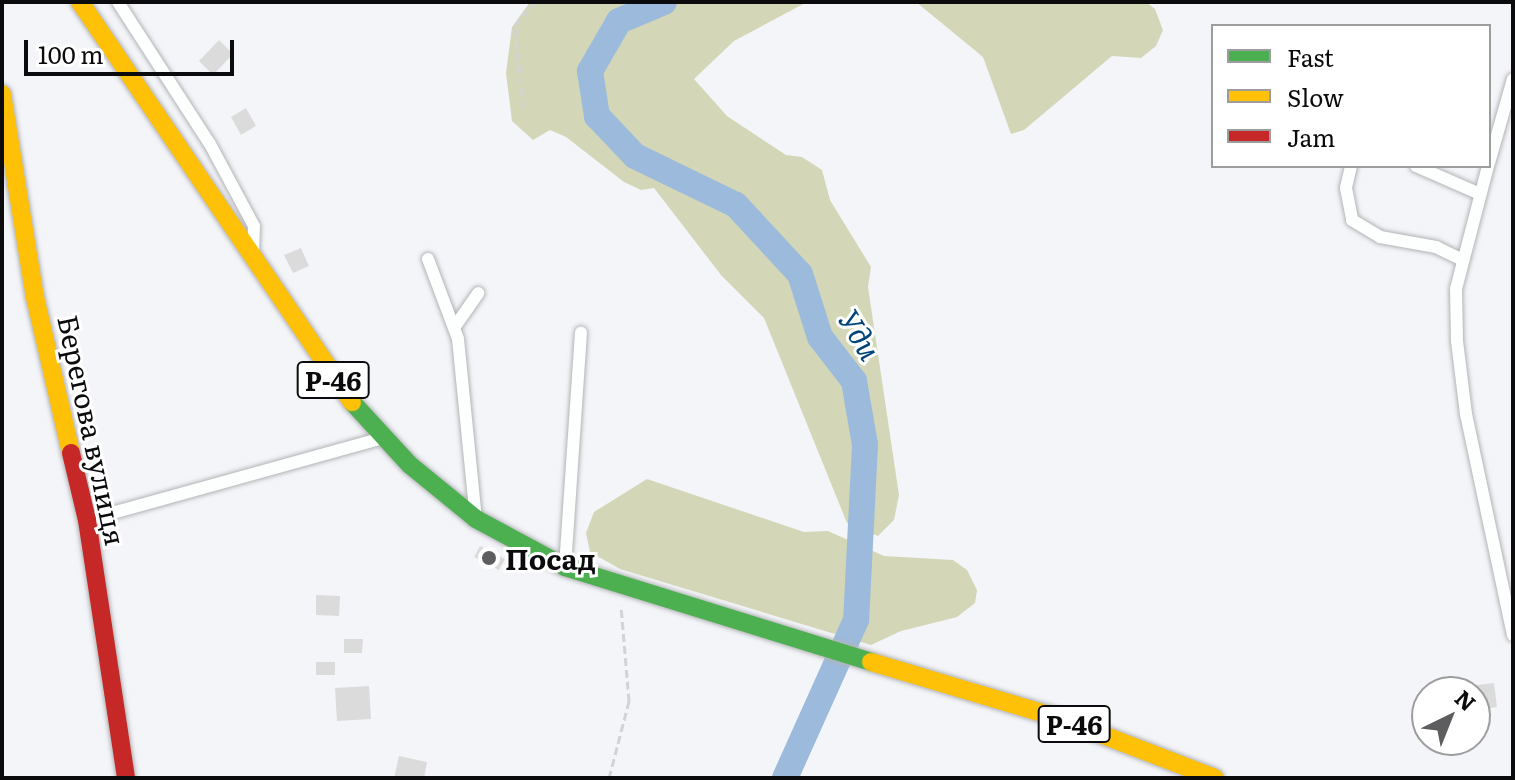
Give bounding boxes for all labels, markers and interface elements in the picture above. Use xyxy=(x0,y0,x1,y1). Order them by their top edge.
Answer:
scale bar xyxy=(28,24,238,74)
legend xyxy=(1211,24,1491,168)
text: 100 m xyxy=(38,36,104,71)
text: Fast xyxy=(1287,39,1334,74)
text: Slow xyxy=(1287,79,1344,114)
text: Jam xyxy=(1287,119,1335,154)
water label: Уди xyxy=(832,303,890,365)
street label: Берегова вулиця xyxy=(52,312,134,548)
road number: Р-46 xyxy=(295,358,371,402)
place label: Посад xyxy=(505,541,596,575)
marker: Посад xyxy=(480,549,498,567)
north arrow xyxy=(1411,676,1491,756)
text: N xyxy=(1448,681,1484,718)
road number: Р-46 xyxy=(1036,702,1112,746)

